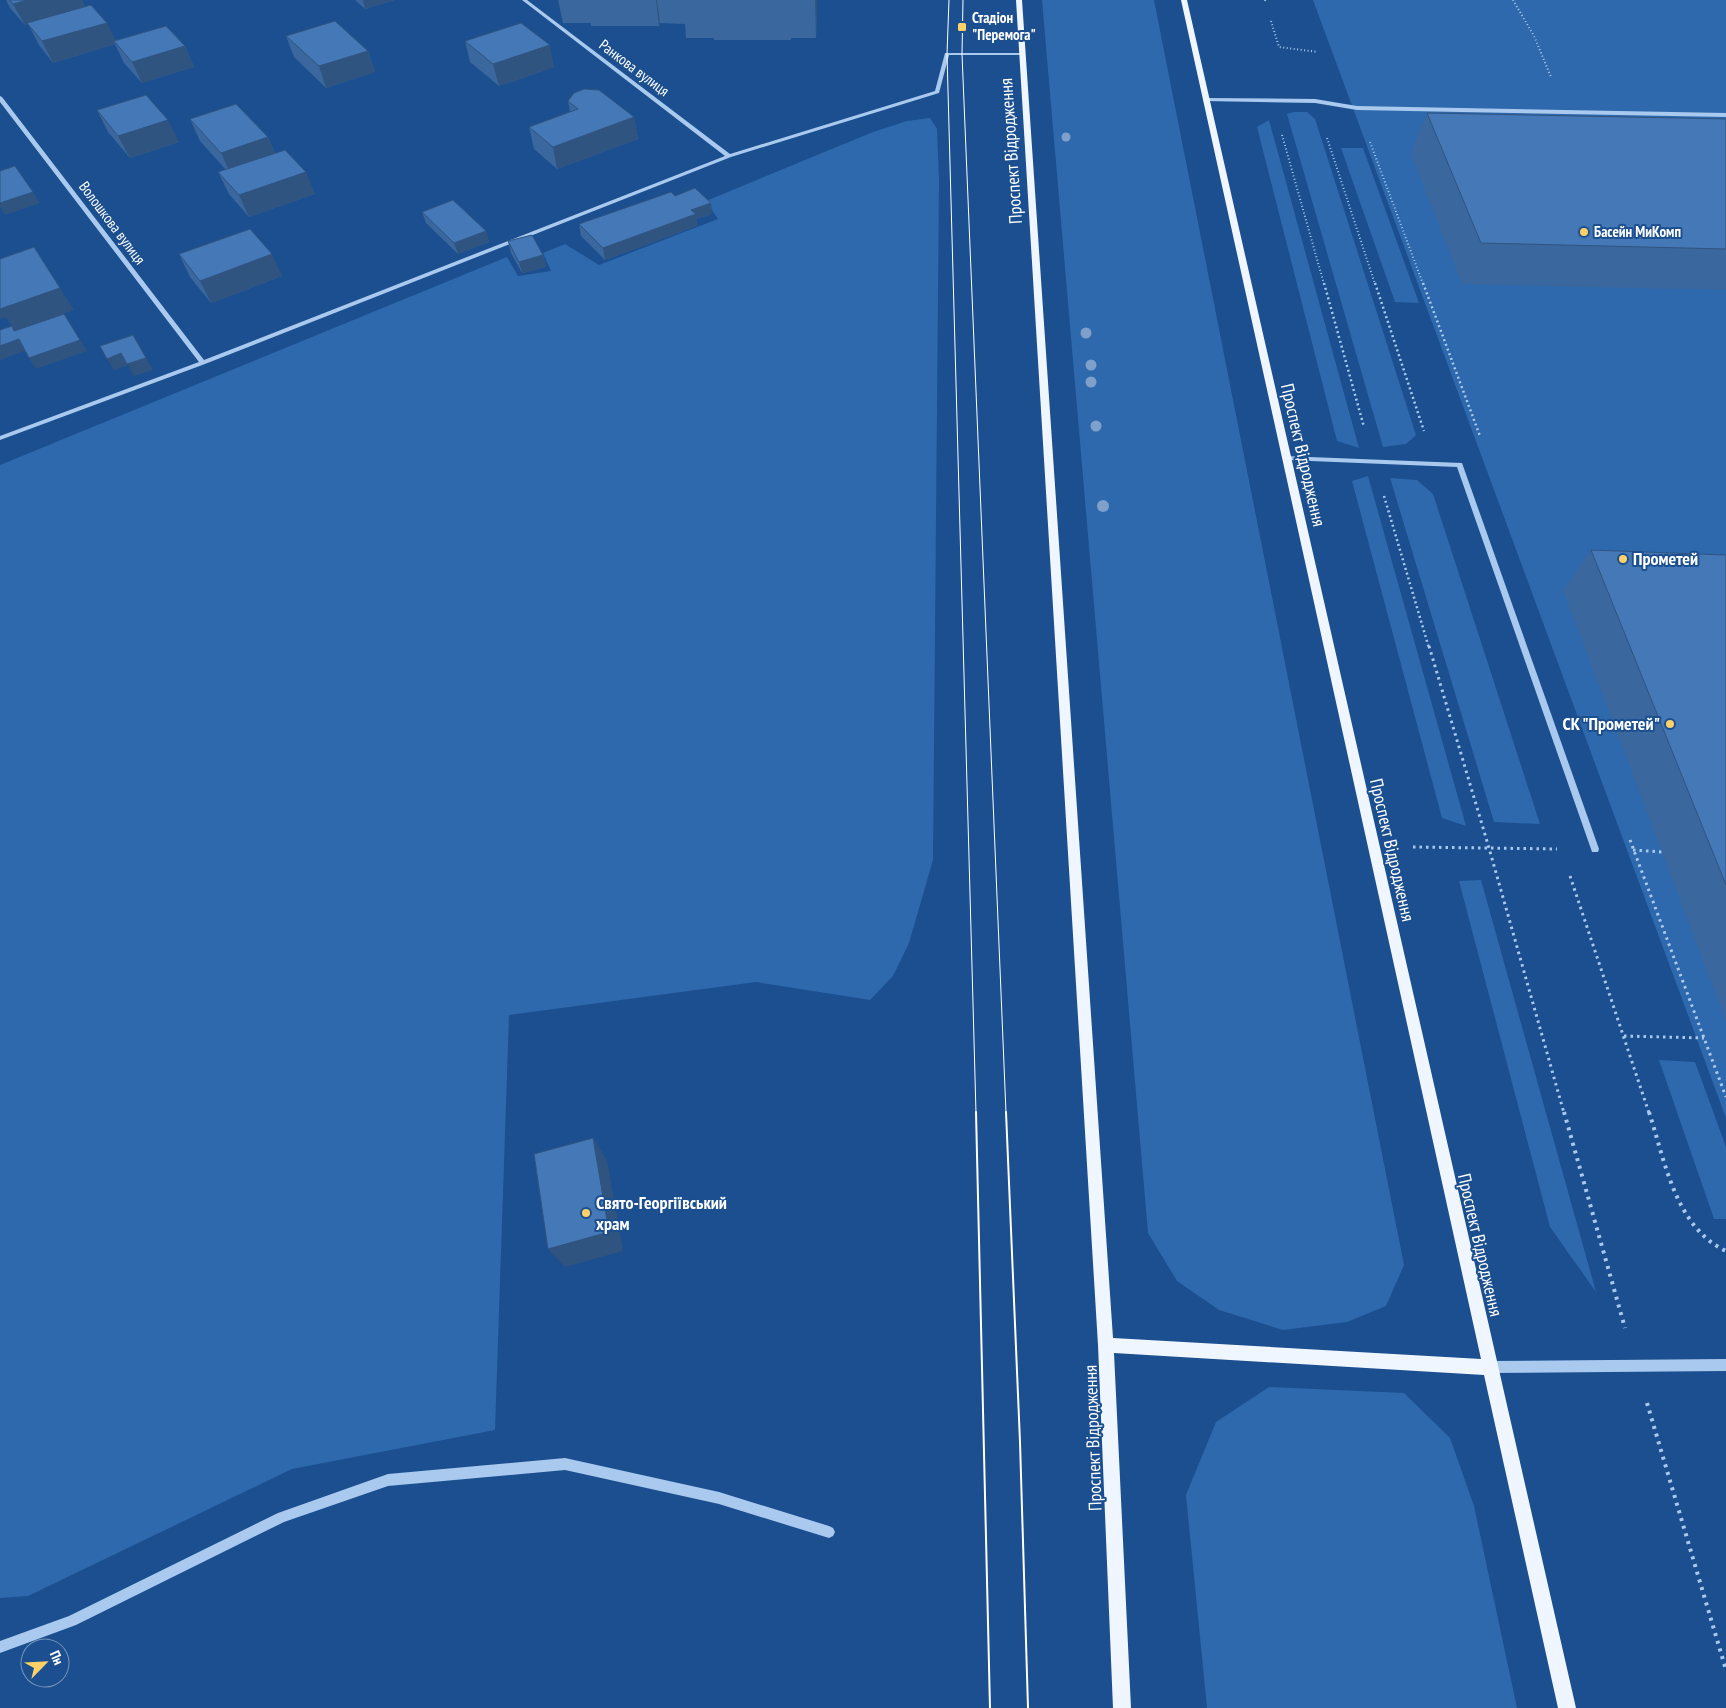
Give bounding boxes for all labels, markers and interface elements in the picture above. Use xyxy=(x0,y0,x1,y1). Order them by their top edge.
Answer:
place label: Стадіон "Перемога" xyxy=(972,8,1036,44)
marker: Стадіон "Перемога" xyxy=(956,21,968,33)
street label: Ранкова вулиця xyxy=(595,35,673,100)
street label: Проспект Відродження xyxy=(994,77,1027,225)
street label: Волошкова вулиця xyxy=(75,177,150,268)
place label: Басейн МиКомп xyxy=(1594,222,1681,241)
marker: Басейн МиКомп xyxy=(1578,226,1590,238)
street label: Проспект Відродження xyxy=(1276,381,1331,529)
place label: Прометей xyxy=(1633,547,1698,570)
marker: Прометей xyxy=(1617,553,1629,565)
place label: СК "Прометей" xyxy=(1563,712,1660,735)
marker: СК "Прометей" xyxy=(1664,718,1676,730)
street label: Проспект Відродження xyxy=(1365,776,1420,924)
street label: Проспект Відродження xyxy=(1453,1171,1508,1319)
place label: Свято-Георгіївський храм xyxy=(596,1191,727,1235)
marker: Свято-Георгіївський храм xyxy=(580,1207,592,1219)
street label: Проспект Відродження xyxy=(1078,1365,1107,1511)
north arrow xyxy=(20,1638,70,1688)
text: Пн xyxy=(46,1648,68,1668)

